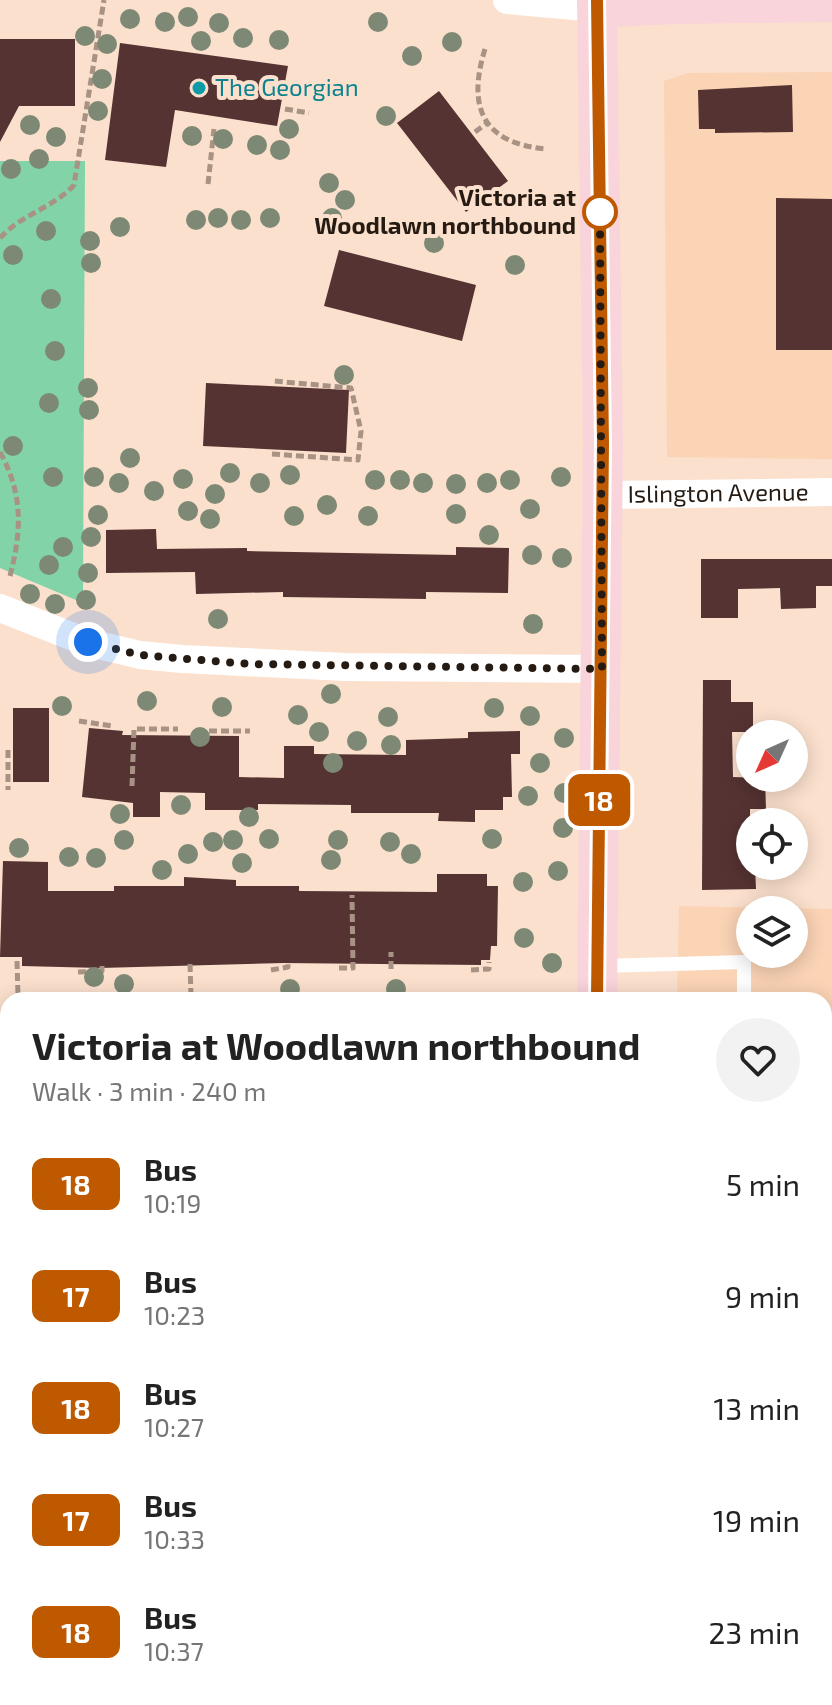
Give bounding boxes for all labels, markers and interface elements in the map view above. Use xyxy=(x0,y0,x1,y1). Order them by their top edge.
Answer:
place label: The Georgian xyxy=(215,72,359,101)
marker: The Georgian xyxy=(190,79,208,97)
place label: Victoria at Woodlawn northbound xyxy=(314,182,576,239)
marker: Victoria at Woodlawn northbound xyxy=(583,195,617,229)
street label: Islington Avenue xyxy=(627,476,809,508)
your location xyxy=(68,622,108,662)
north arrow xyxy=(736,720,808,792)
map controls xyxy=(736,720,808,968)
line badge: 18 xyxy=(563,774,635,826)
text: 18 xyxy=(584,783,614,817)
button: locate xyxy=(736,808,808,880)
button: layers xyxy=(736,896,808,968)
button: heart xyxy=(716,1018,800,1102)
text: Victoria at Woodlawn northbound xyxy=(32,1022,640,1068)
text: Walk · 3 min · 240 m xyxy=(32,1075,266,1106)
text: Bus xyxy=(144,1151,197,1187)
text: 5 min xyxy=(726,1166,800,1202)
text: 18 xyxy=(61,1167,91,1201)
text: 10:19 xyxy=(144,1187,201,1218)
text: Bus xyxy=(144,1263,197,1299)
text: 9 min xyxy=(725,1278,800,1314)
text: 17 xyxy=(63,1279,89,1313)
text: 10:23 xyxy=(144,1299,205,1330)
text: Bus xyxy=(144,1375,197,1411)
text: 13 min xyxy=(714,1390,800,1426)
text: 18 xyxy=(61,1391,91,1425)
text: 10:27 xyxy=(144,1411,204,1442)
text: Bus xyxy=(144,1487,197,1523)
text: 19 min xyxy=(713,1502,800,1538)
text: 17 xyxy=(63,1503,89,1537)
text: 10:33 xyxy=(144,1523,205,1554)
text: Bus xyxy=(144,1599,197,1635)
text: 23 min xyxy=(709,1614,800,1650)
text: 18 xyxy=(61,1615,91,1649)
text: 10:37 xyxy=(144,1635,204,1666)

